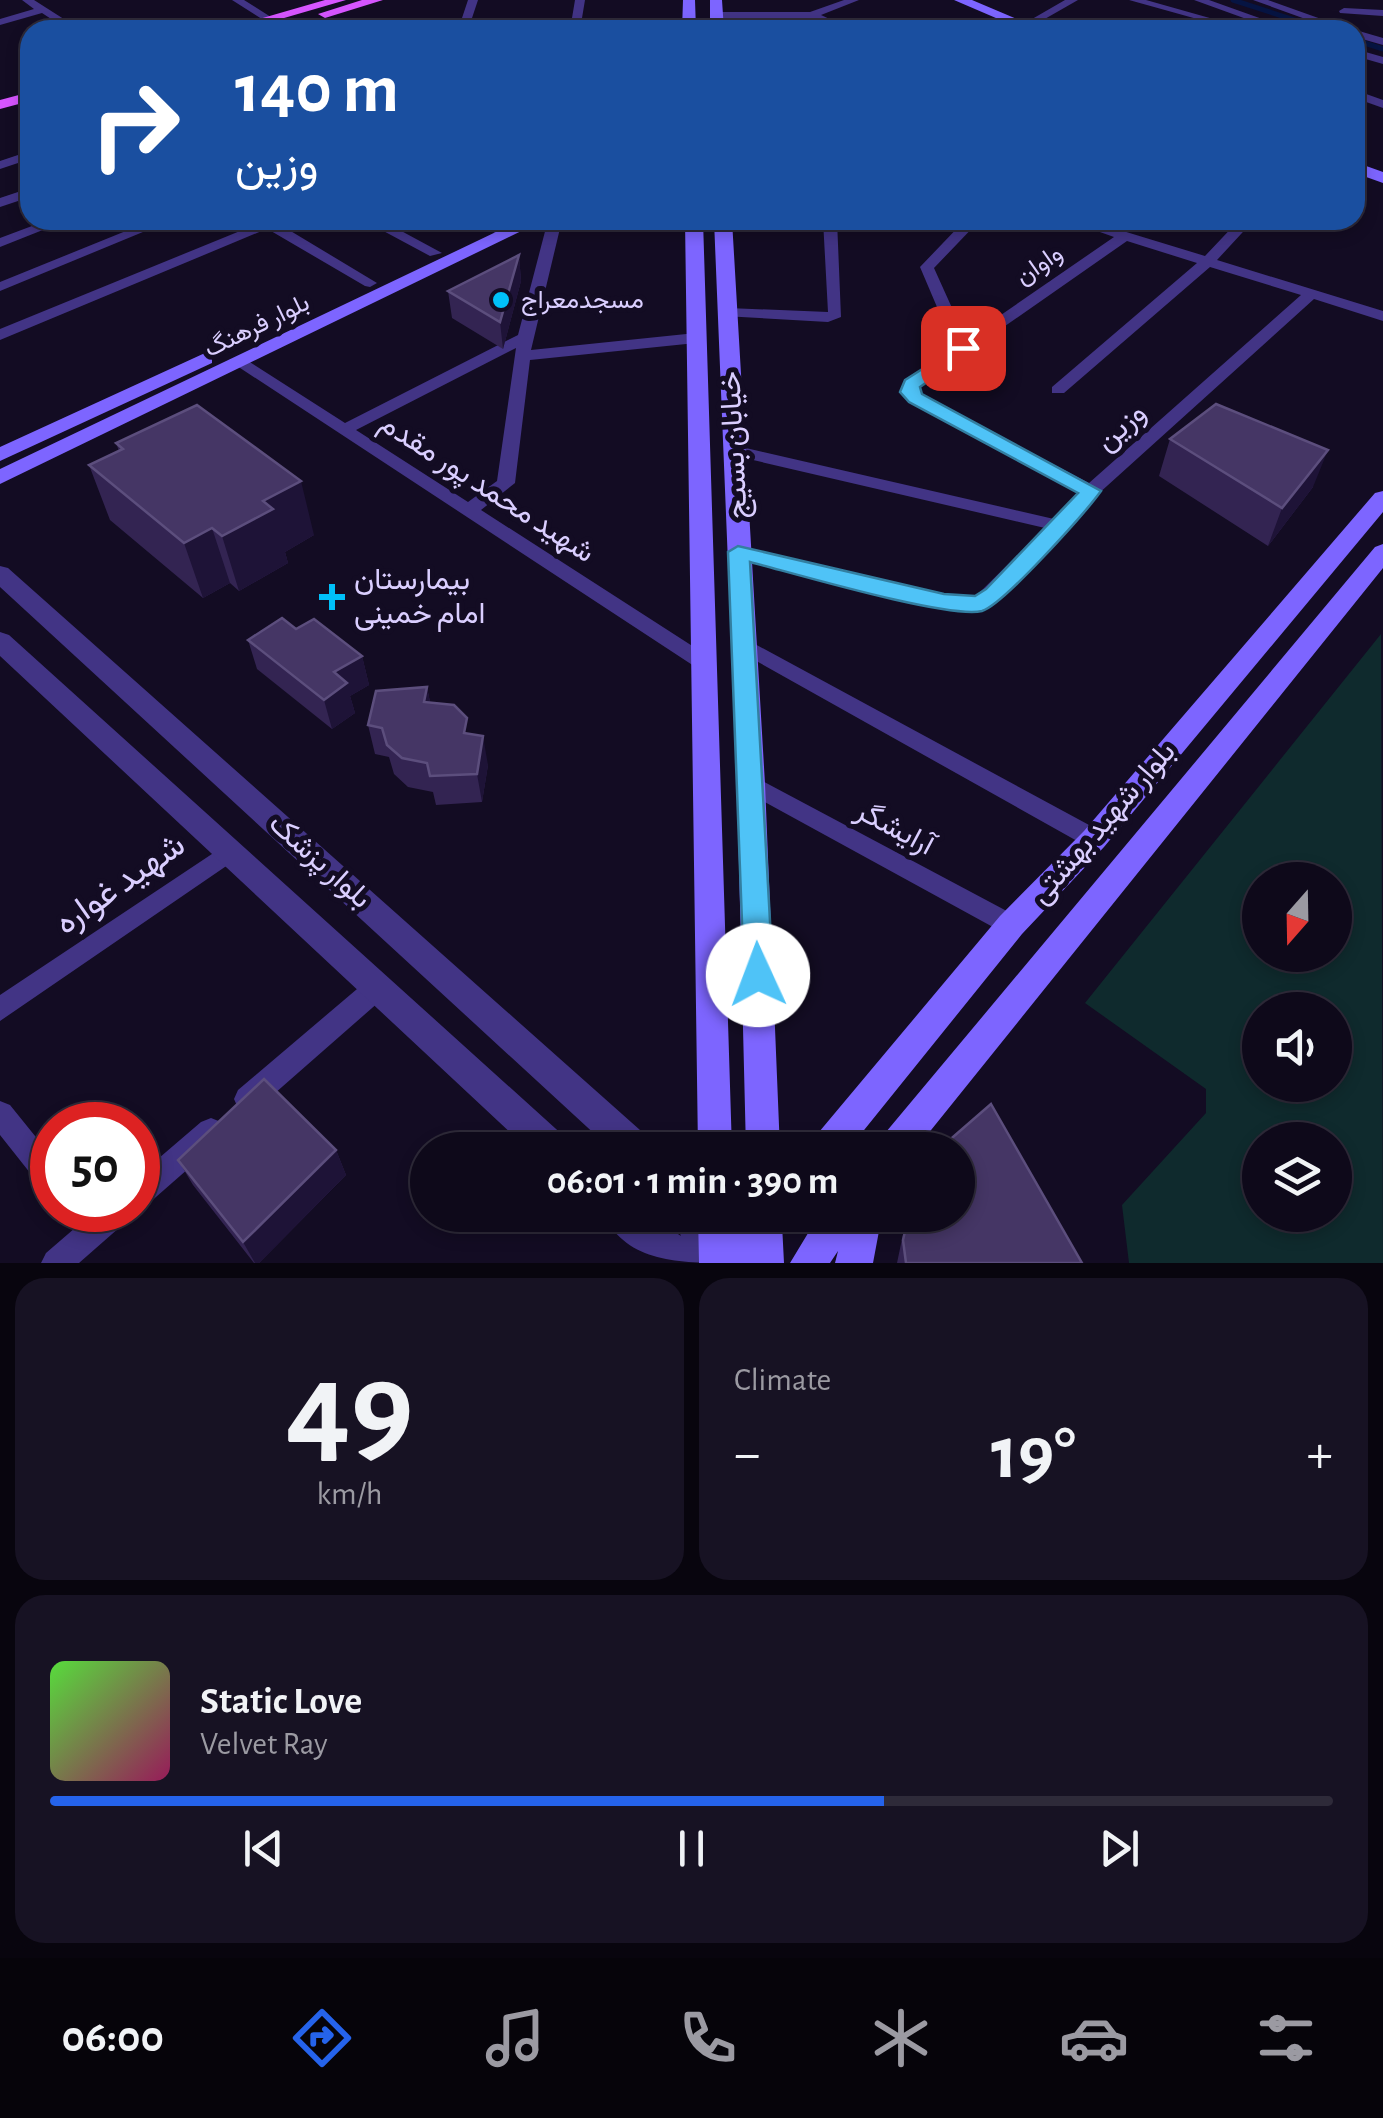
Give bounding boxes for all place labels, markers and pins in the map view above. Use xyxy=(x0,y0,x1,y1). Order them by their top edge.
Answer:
place label: مسجدمعراج xyxy=(521,288,644,316)
marker: مسجدمعراج xyxy=(490,289,512,311)
pin xyxy=(921,306,1006,391)
place label: بیمارستان امام خمینی xyxy=(354,565,485,632)
marker: بیمارستان امام خمینی xyxy=(319,584,345,610)

